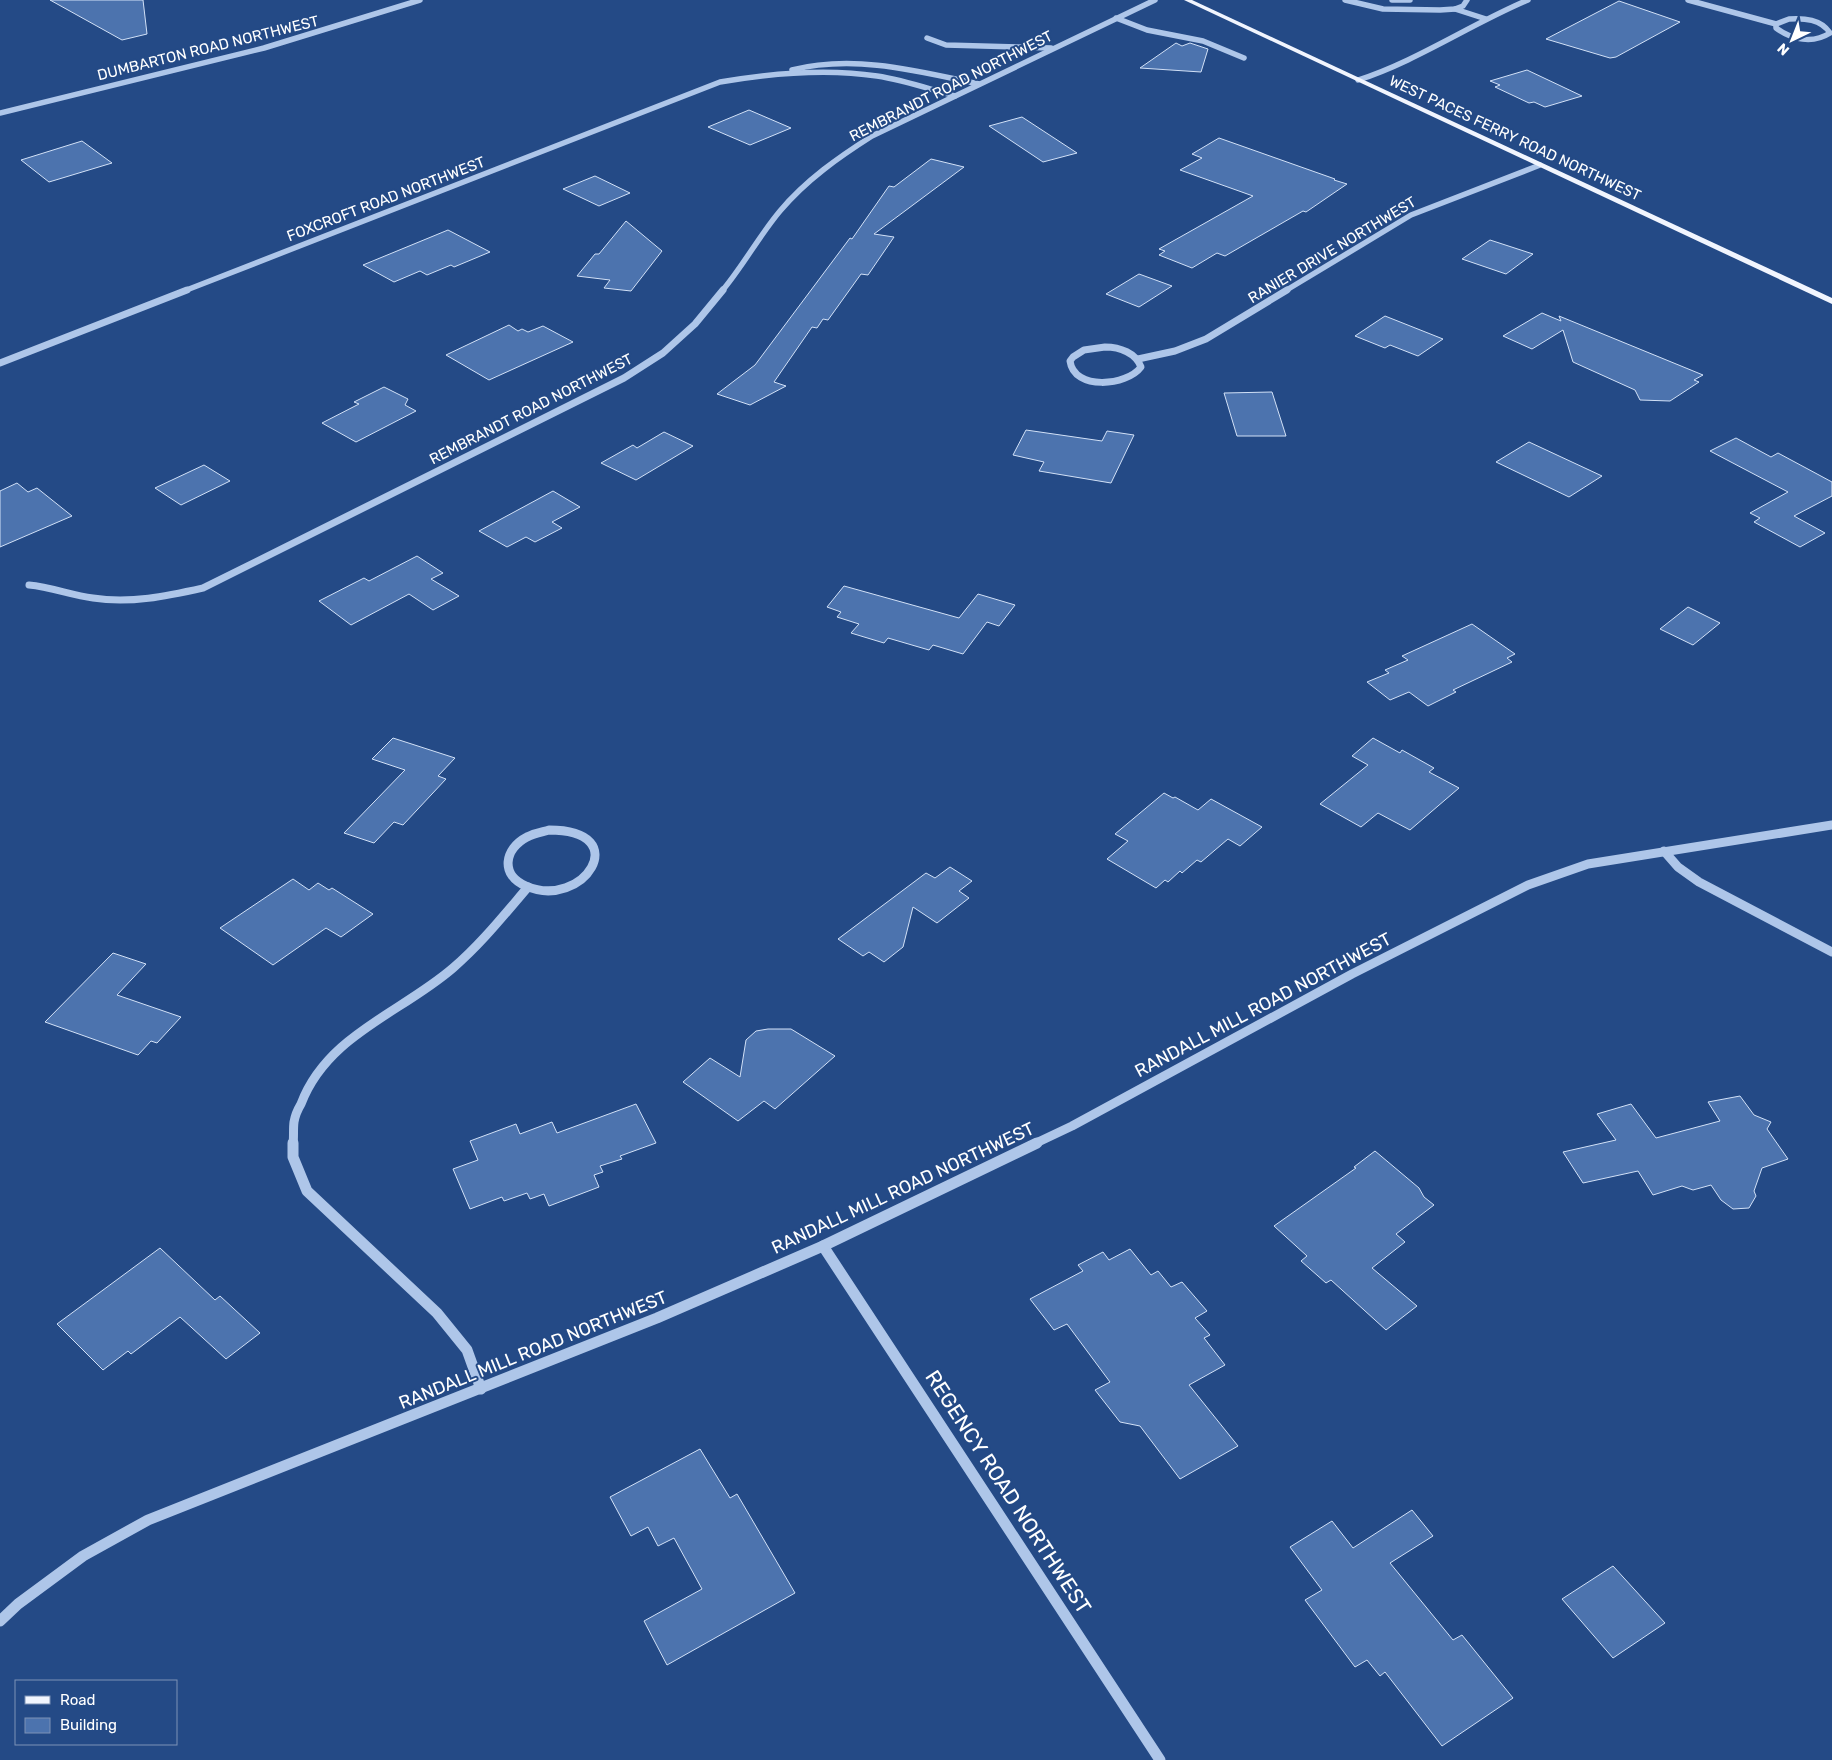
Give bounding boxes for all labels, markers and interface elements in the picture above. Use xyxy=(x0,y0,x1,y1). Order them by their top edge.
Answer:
street label: DUMBARTON ROAD NORTHWEST xyxy=(95,12,321,84)
north arrow xyxy=(1767,15,1817,65)
street label: REMBRANDT ROAD NORTHWEST xyxy=(846,27,1056,145)
text: N xyxy=(1774,39,1793,59)
street label: WEST PACES FERRY ROAD NORTHWEST xyxy=(1386,72,1644,205)
street label: FOXCROFT ROAD NORTHWEST xyxy=(284,153,488,245)
street label: RANIER DRIVE NORTHWEST xyxy=(1245,193,1419,307)
street label: REMBRANDT ROAD NORTHWEST xyxy=(426,350,636,468)
street label: RANDALL MILL ROAD NORTHWEST xyxy=(1131,928,1395,1082)
street label: RANDALL MILL ROAD NORTHWEST xyxy=(768,1117,1038,1259)
street label: RANDALL MILL ROAD NORTHWEST xyxy=(396,1286,670,1414)
street label: REGENCY ROAD NORTHWEST xyxy=(920,1365,1097,1618)
legend xyxy=(15,1680,178,1745)
text: Road xyxy=(60,1691,96,1709)
text: Building xyxy=(60,1716,117,1734)

